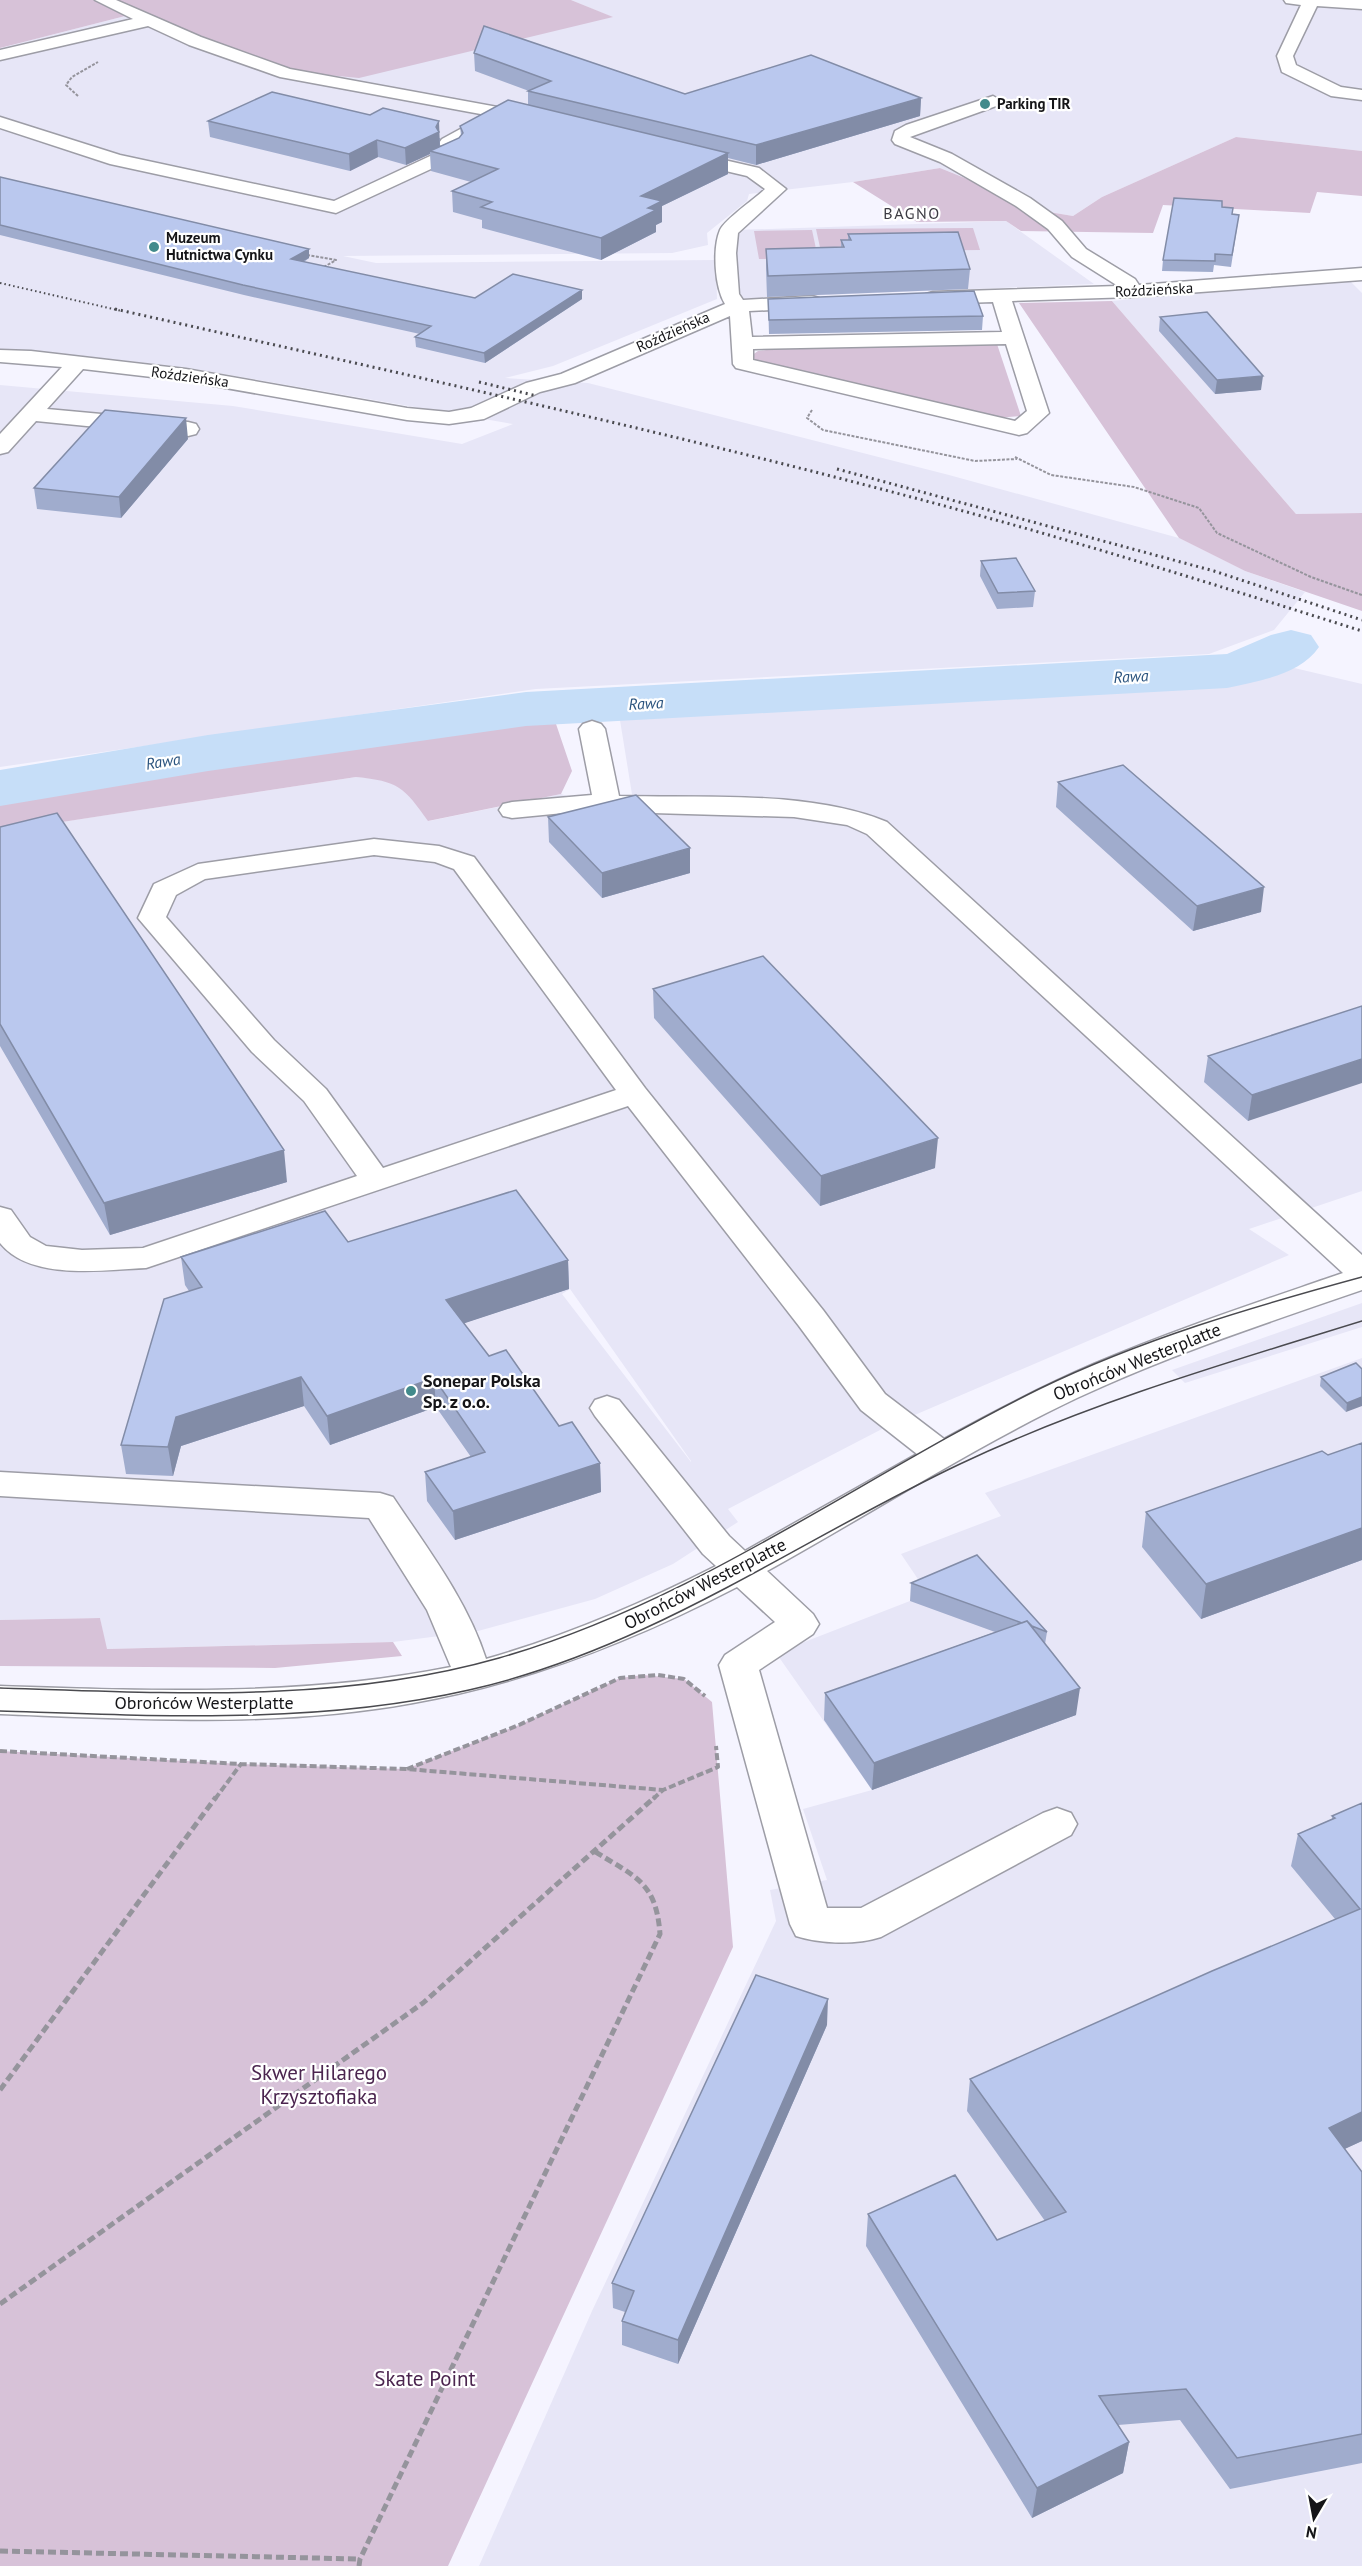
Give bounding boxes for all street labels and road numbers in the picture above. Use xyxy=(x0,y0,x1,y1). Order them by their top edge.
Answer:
street label: Roździeńska xyxy=(1114,278,1194,301)
street label: Roździeńska xyxy=(633,307,712,356)
street label: Roździeńska xyxy=(150,362,230,391)
street label: Obrońców Westerplatte xyxy=(1049,1317,1224,1406)
street label: Obrońców Westerplatte xyxy=(620,1533,790,1634)
street label: Obrońców Westerplatte xyxy=(114,1691,294,1714)

